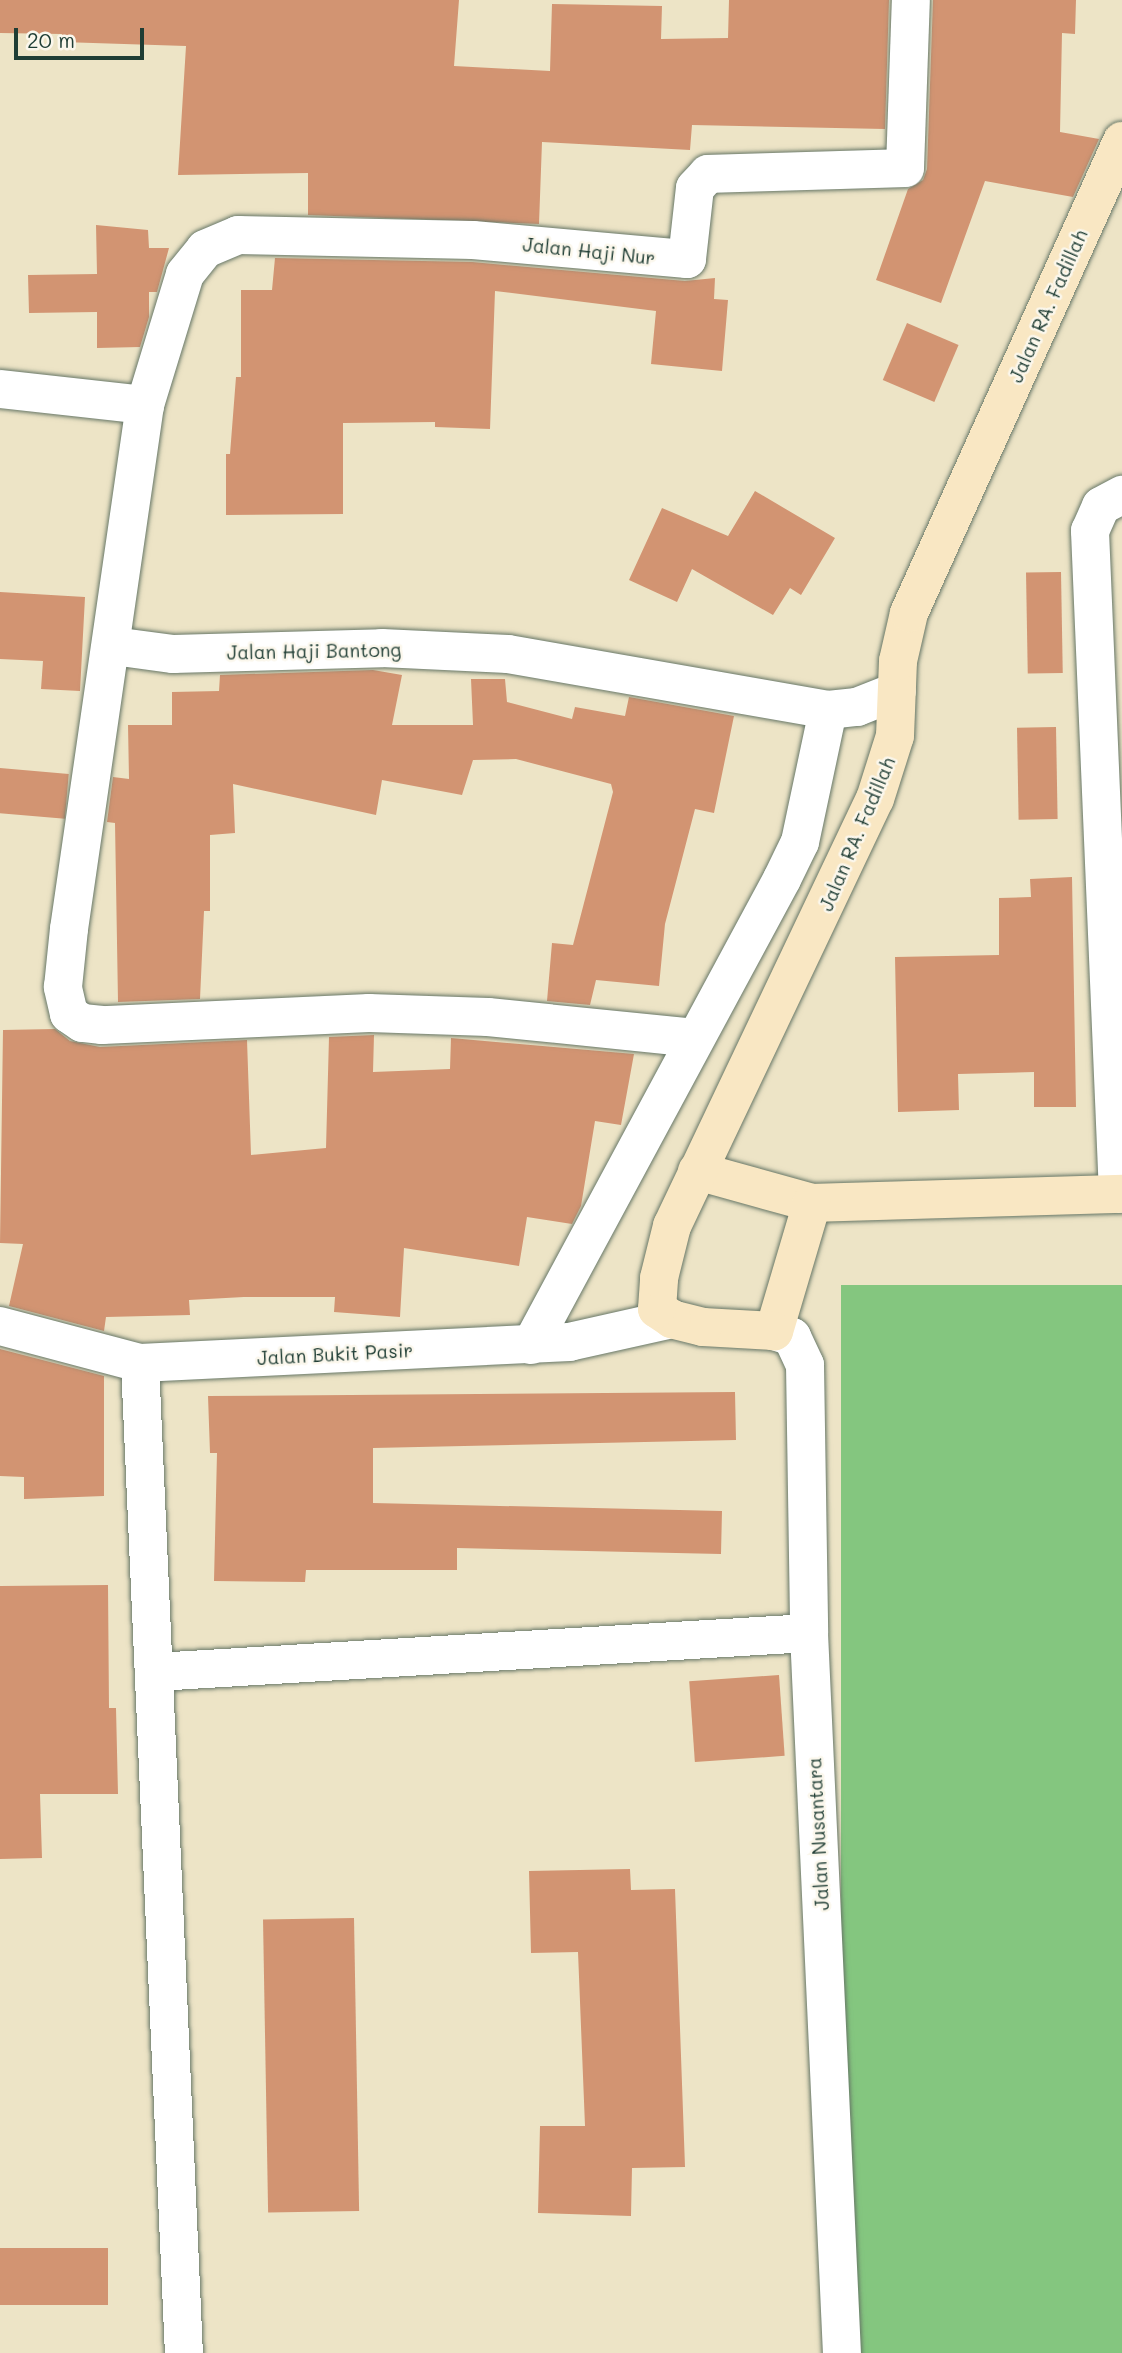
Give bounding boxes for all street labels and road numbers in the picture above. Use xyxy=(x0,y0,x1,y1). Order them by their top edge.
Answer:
street label: Jalan RA. Fadillah xyxy=(1004,226,1092,386)
street label: Jalan Haji Nur xyxy=(522,233,656,269)
street label: Jalan Haji Bantong xyxy=(227,638,401,664)
street label: Jalan RA. Fadillah xyxy=(814,754,900,914)
street label: Jalan Bukit Pasir xyxy=(256,1339,414,1369)
street label: Jalan Nusantara xyxy=(803,1757,833,1911)

